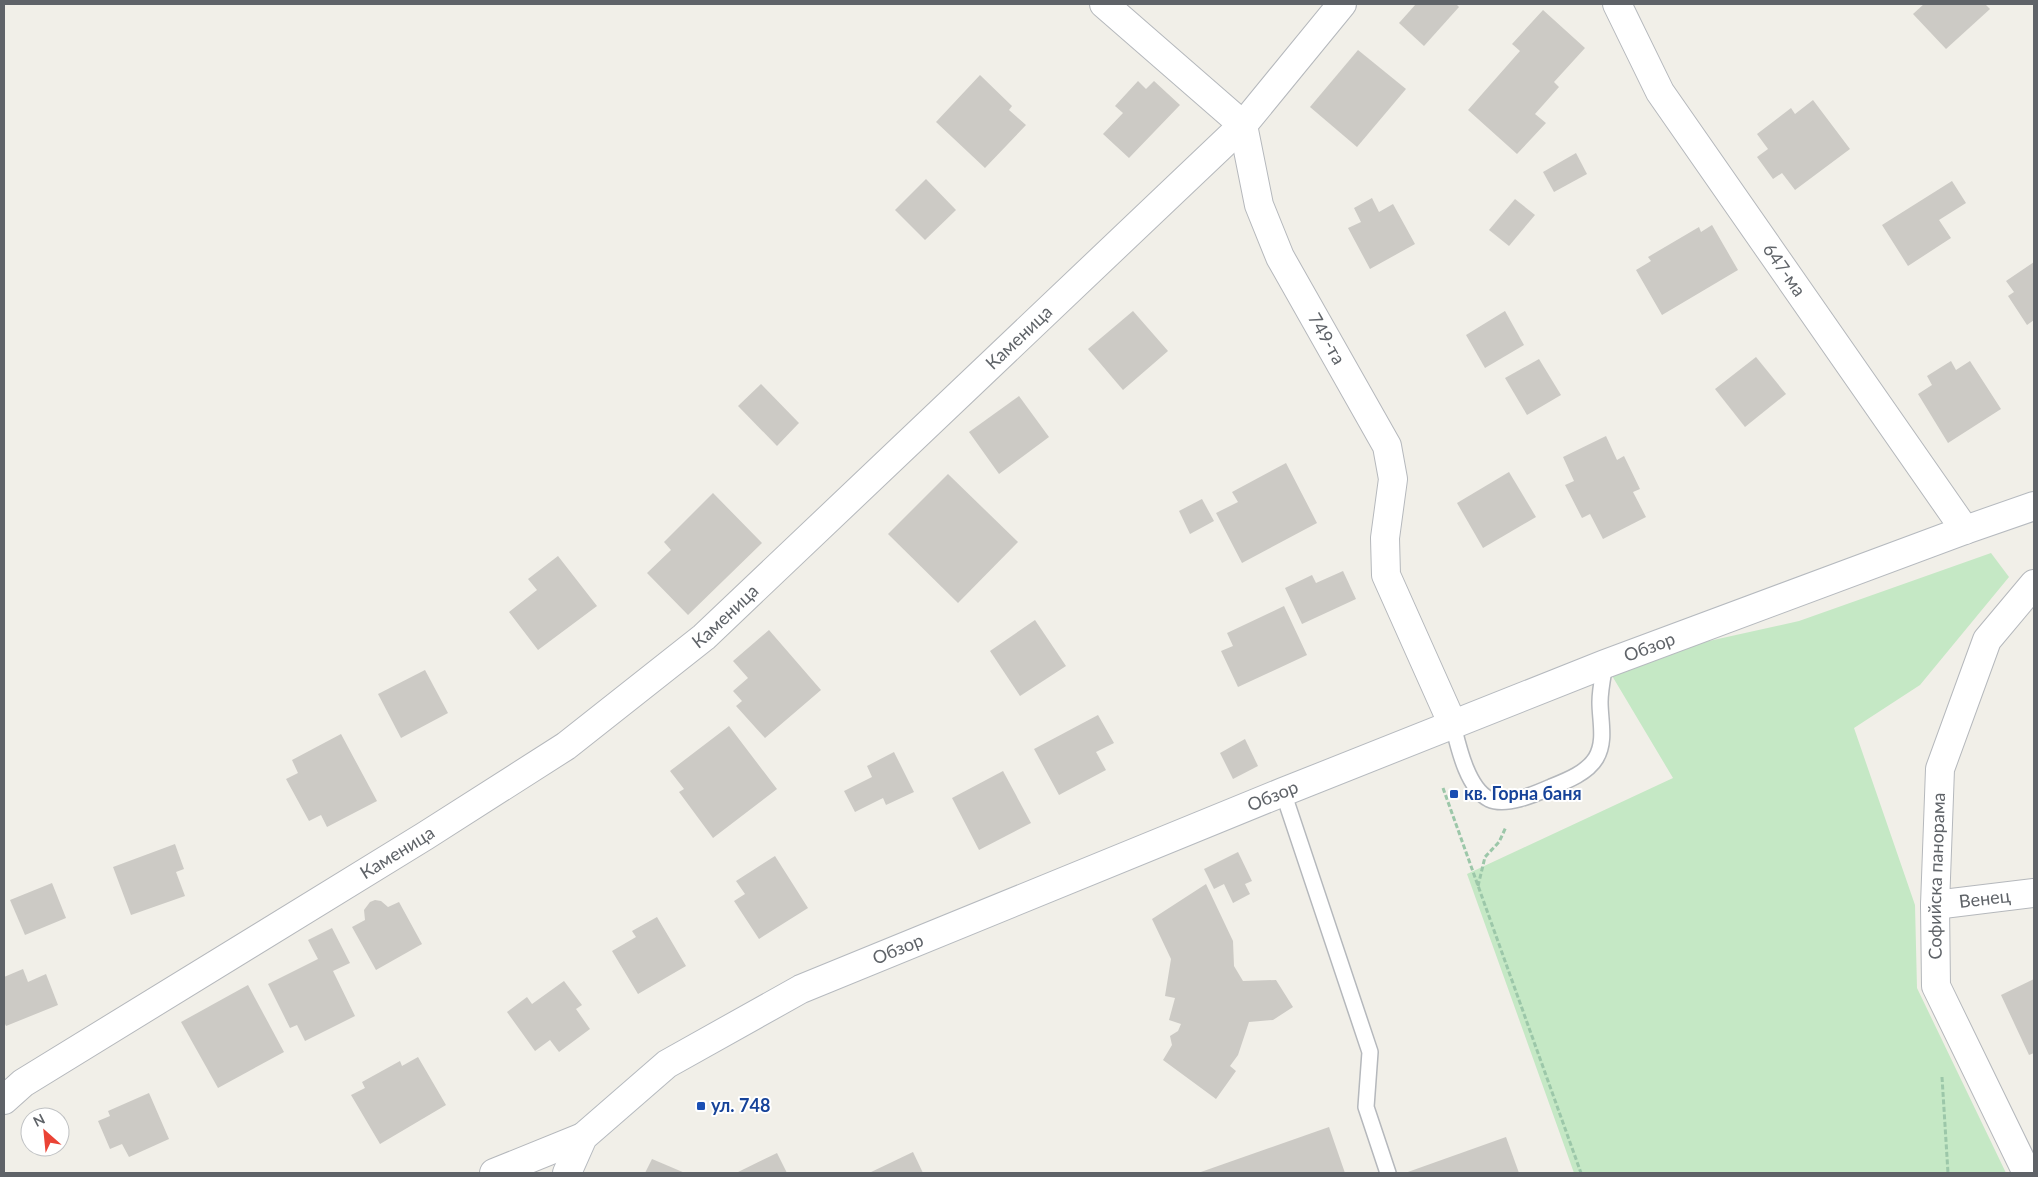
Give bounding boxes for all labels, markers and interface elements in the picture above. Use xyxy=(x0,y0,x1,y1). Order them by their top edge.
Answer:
street label: 647-ма xyxy=(1759,239,1811,300)
street label: Каменица xyxy=(981,300,1056,374)
street label: 749-та xyxy=(1304,309,1350,368)
street label: Каменица xyxy=(687,579,763,652)
street label: Обзор xyxy=(1620,627,1678,666)
street label: Обзор xyxy=(1244,775,1301,815)
place label: кв. Горна баня xyxy=(1464,782,1582,804)
marker: кв. Горна баня xyxy=(1448,788,1460,800)
street label: Софийска панорама xyxy=(1923,792,1949,960)
street label: Каменица xyxy=(356,821,438,883)
street label: Венец xyxy=(1958,884,2012,912)
street label: Обзор xyxy=(869,928,926,969)
place label: ул. 748 xyxy=(711,1094,770,1116)
marker: ул. 748 xyxy=(695,1100,707,1112)
north arrow xyxy=(20,1107,70,1157)
text: N xyxy=(30,1110,48,1130)

